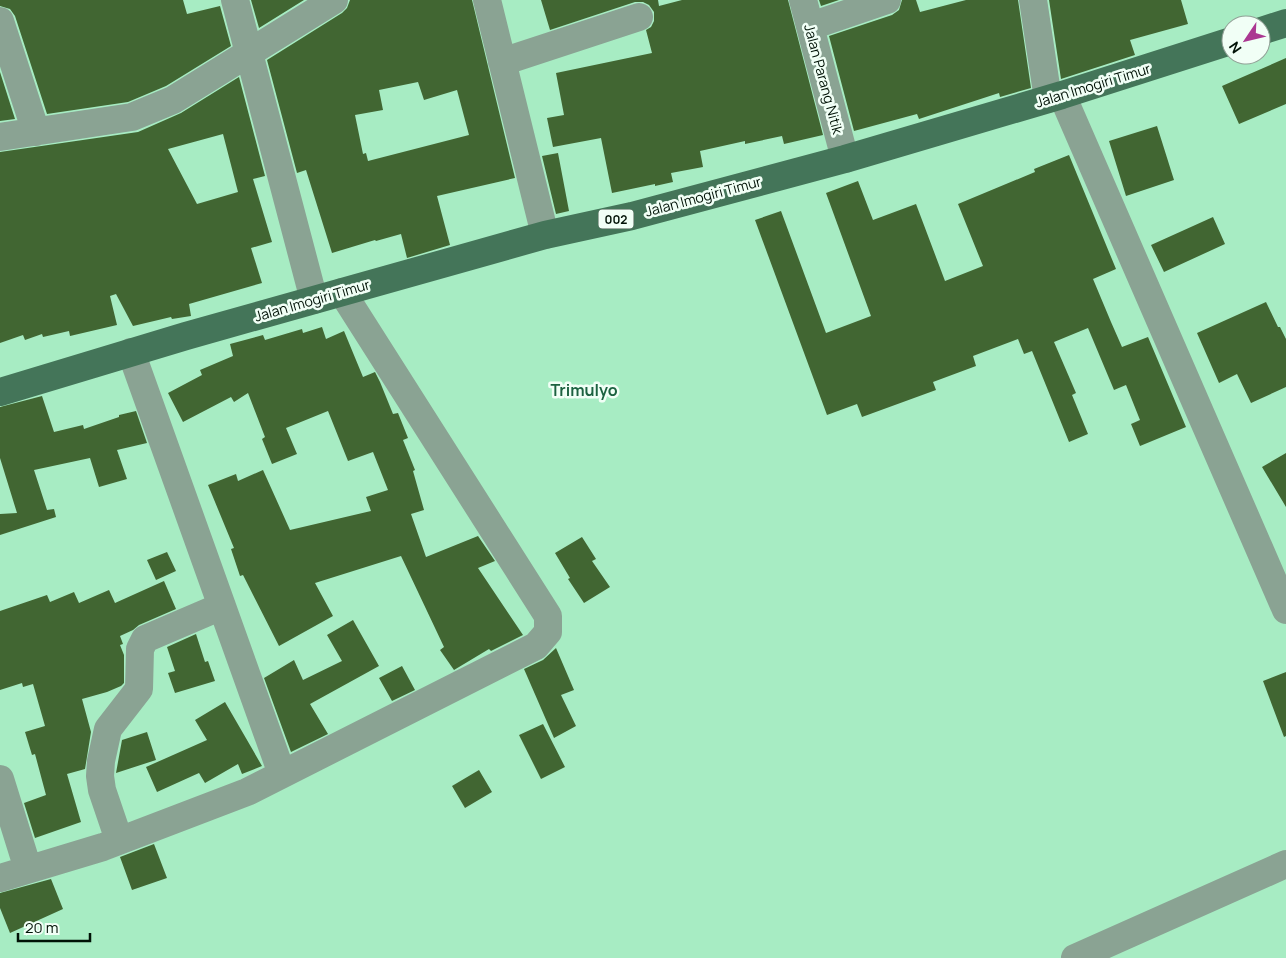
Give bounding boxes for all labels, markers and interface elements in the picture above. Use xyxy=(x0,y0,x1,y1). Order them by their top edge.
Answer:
north arrow xyxy=(1221,15,1271,65)
street label: Jalan Parang Nitik xyxy=(800,22,848,137)
text: N xyxy=(1224,38,1246,57)
street label: Jalan Imogiri Timur xyxy=(1033,58,1153,112)
street label: Jalan Imogiri Timur xyxy=(643,171,763,221)
road number: 002 xyxy=(598,210,634,228)
street label: Jalan Imogiri Timur xyxy=(252,274,372,326)
district label: Trimulyo xyxy=(550,379,618,401)
scale bar xyxy=(18,910,90,942)
text: 20 m xyxy=(25,917,58,938)

